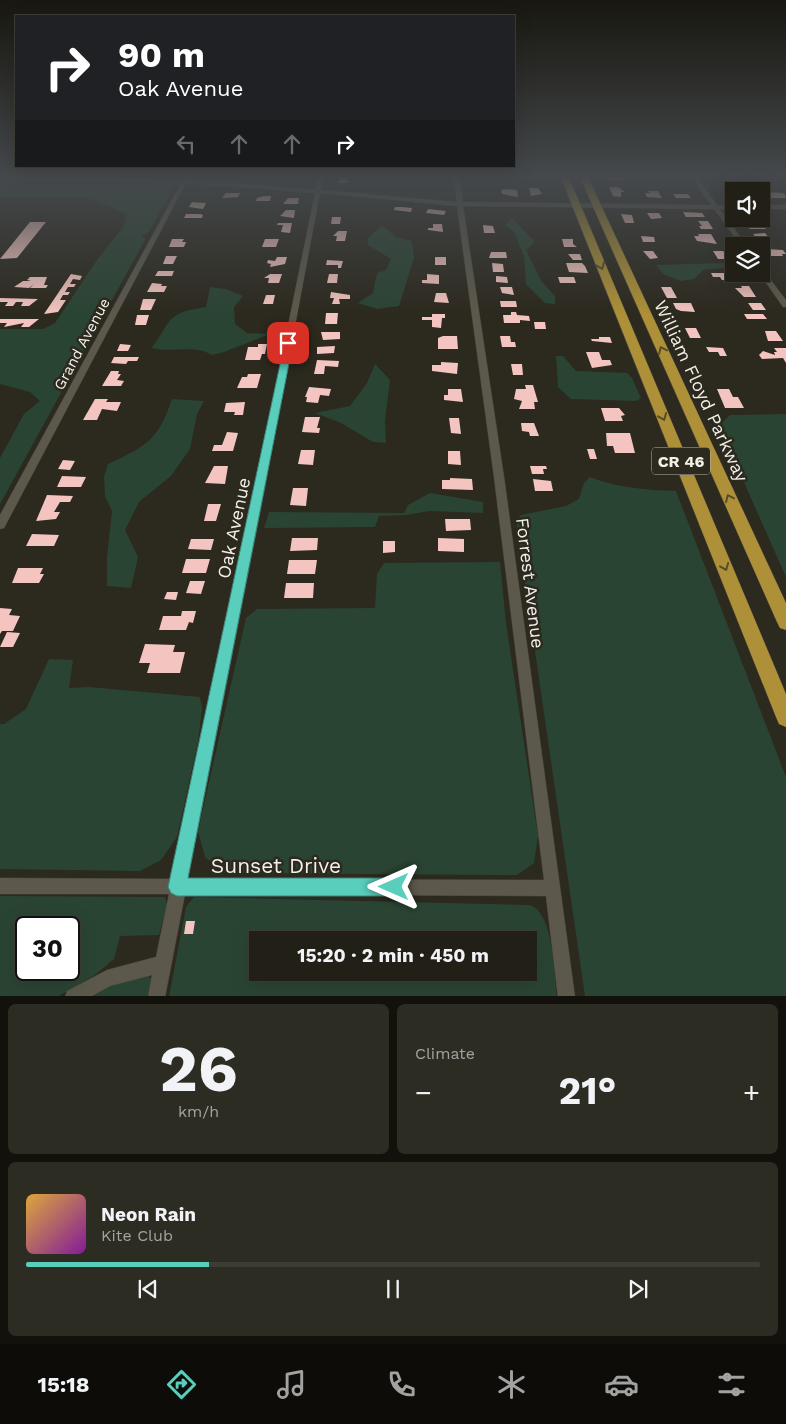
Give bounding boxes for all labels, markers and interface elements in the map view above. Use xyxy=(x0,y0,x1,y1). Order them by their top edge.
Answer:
text: 90 m xyxy=(118,34,205,76)
icon: right xyxy=(35,35,100,100)
text: Oak Avenue xyxy=(118,76,243,101)
icon: left xyxy=(172,130,200,158)
icon: ahead xyxy=(225,130,253,158)
icon: ahead xyxy=(278,130,306,158)
icon: right xyxy=(331,130,359,158)
map controls xyxy=(725,182,770,282)
button: sound xyxy=(725,182,770,227)
button: layers xyxy=(725,237,770,282)
one-way arrow xyxy=(596,262,606,270)
street label: Grand Avenue xyxy=(50,295,114,393)
street label: William Floyd Parkway xyxy=(650,297,753,485)
pin xyxy=(267,322,309,364)
icon: arrive xyxy=(274,329,302,357)
one-way arrow xyxy=(657,346,668,355)
one-way arrow xyxy=(658,412,668,420)
road number: CR 46 xyxy=(652,448,710,474)
street label: Oak Avenue xyxy=(213,476,254,580)
one-way arrow xyxy=(725,494,736,503)
street label: Forrest Avenue xyxy=(512,516,549,650)
one-way arrow xyxy=(719,562,729,571)
street label: Sunset Drive xyxy=(211,853,341,878)
position arrow xyxy=(367,860,419,912)
speed limit sign: 30 xyxy=(15,916,80,981)
text: 15:20 · 2 min · 450 m xyxy=(297,944,489,967)
text: 26 xyxy=(159,1031,238,1107)
text: Climate xyxy=(415,1044,475,1063)
text: 21° xyxy=(559,1069,616,1113)
text: − xyxy=(415,1076,432,1109)
text: + xyxy=(743,1076,760,1109)
text: km/h xyxy=(178,1102,219,1121)
text: Neon Rain xyxy=(101,1203,196,1226)
text: Kite Club xyxy=(101,1226,173,1245)
icon: previous xyxy=(134,1275,162,1303)
icon: pause xyxy=(379,1275,407,1303)
icon: next xyxy=(624,1275,652,1303)
icon: directions xyxy=(164,1367,199,1402)
icon: music xyxy=(274,1367,309,1402)
icon: phone xyxy=(384,1367,419,1402)
icon: climate xyxy=(494,1367,529,1402)
icon: car xyxy=(604,1367,639,1402)
icon: filters xyxy=(714,1367,749,1402)
text: 15:18 xyxy=(37,1372,90,1397)

